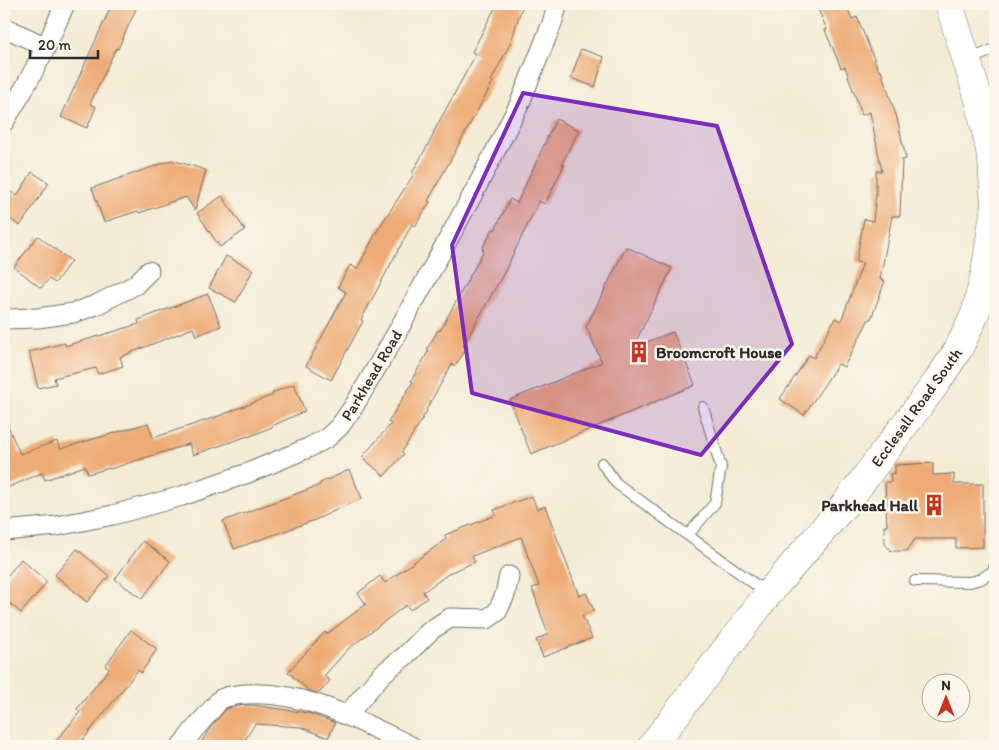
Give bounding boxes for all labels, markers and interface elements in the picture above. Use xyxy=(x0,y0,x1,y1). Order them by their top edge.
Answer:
scale bar xyxy=(30,28,98,60)
text: 20 m xyxy=(38,36,72,54)
street label: Parkhead Road xyxy=(337,326,406,424)
building icon: Broomcroft House xyxy=(626,339,652,365)
place label: Broomcroft House xyxy=(656,343,782,362)
street label: Ecclesall Road South xyxy=(867,344,966,471)
building icon: Parkhead Hall xyxy=(921,492,947,518)
place label: Parkhead Hall xyxy=(821,496,918,515)
north arrow xyxy=(922,672,972,722)
text: N xyxy=(941,677,951,694)

